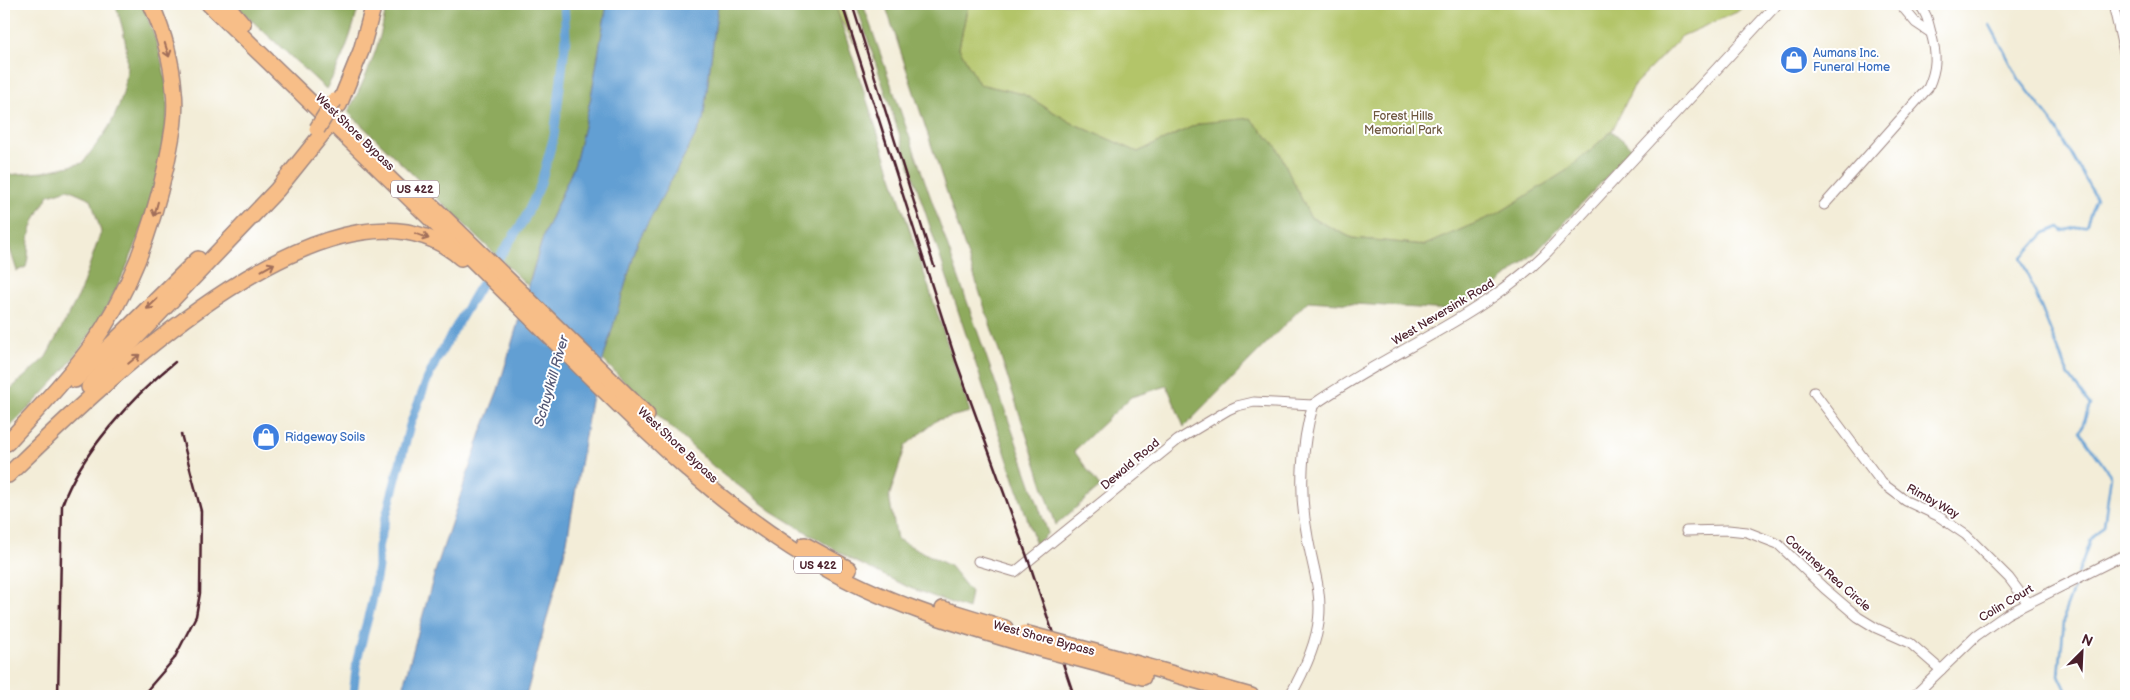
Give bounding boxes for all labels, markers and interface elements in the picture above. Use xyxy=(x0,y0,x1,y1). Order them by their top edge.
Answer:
one-way arrow xyxy=(162,41,172,57)
shop icon: Aumans Inc. Funeral Home xyxy=(1779,45,1809,75)
place label: Aumans Inc. Funeral Home xyxy=(1813,46,1890,75)
street label: West Shore Bypass xyxy=(312,91,397,174)
park label: Forest Hills Memorial Park xyxy=(1364,109,1442,138)
road number: US 422 xyxy=(391,180,439,198)
one-way arrow xyxy=(150,201,160,217)
one-way arrow xyxy=(414,232,429,242)
one-way arrow xyxy=(260,262,275,272)
street label: West Neversink Road xyxy=(1389,276,1497,349)
one-way arrow xyxy=(145,298,158,310)
water label: Schuylkill River xyxy=(530,333,573,429)
one-way arrow xyxy=(127,354,140,365)
street label: West Shore Bypass xyxy=(634,404,721,487)
shop icon: Ridgeway Soils xyxy=(251,422,281,452)
place label: Ridgeway Soils xyxy=(285,430,365,445)
street label: Dewald Road xyxy=(1098,435,1163,493)
street label: Rimby Way xyxy=(1904,481,1962,522)
street label: Courtney Rea Circle xyxy=(1782,532,1874,615)
road number: US 422 xyxy=(794,556,842,574)
street label: Colin Court xyxy=(1976,581,2036,626)
street label: West Shore Bypass xyxy=(991,618,1096,659)
north arrow xyxy=(2058,628,2108,678)
text: N xyxy=(2079,631,2095,650)

